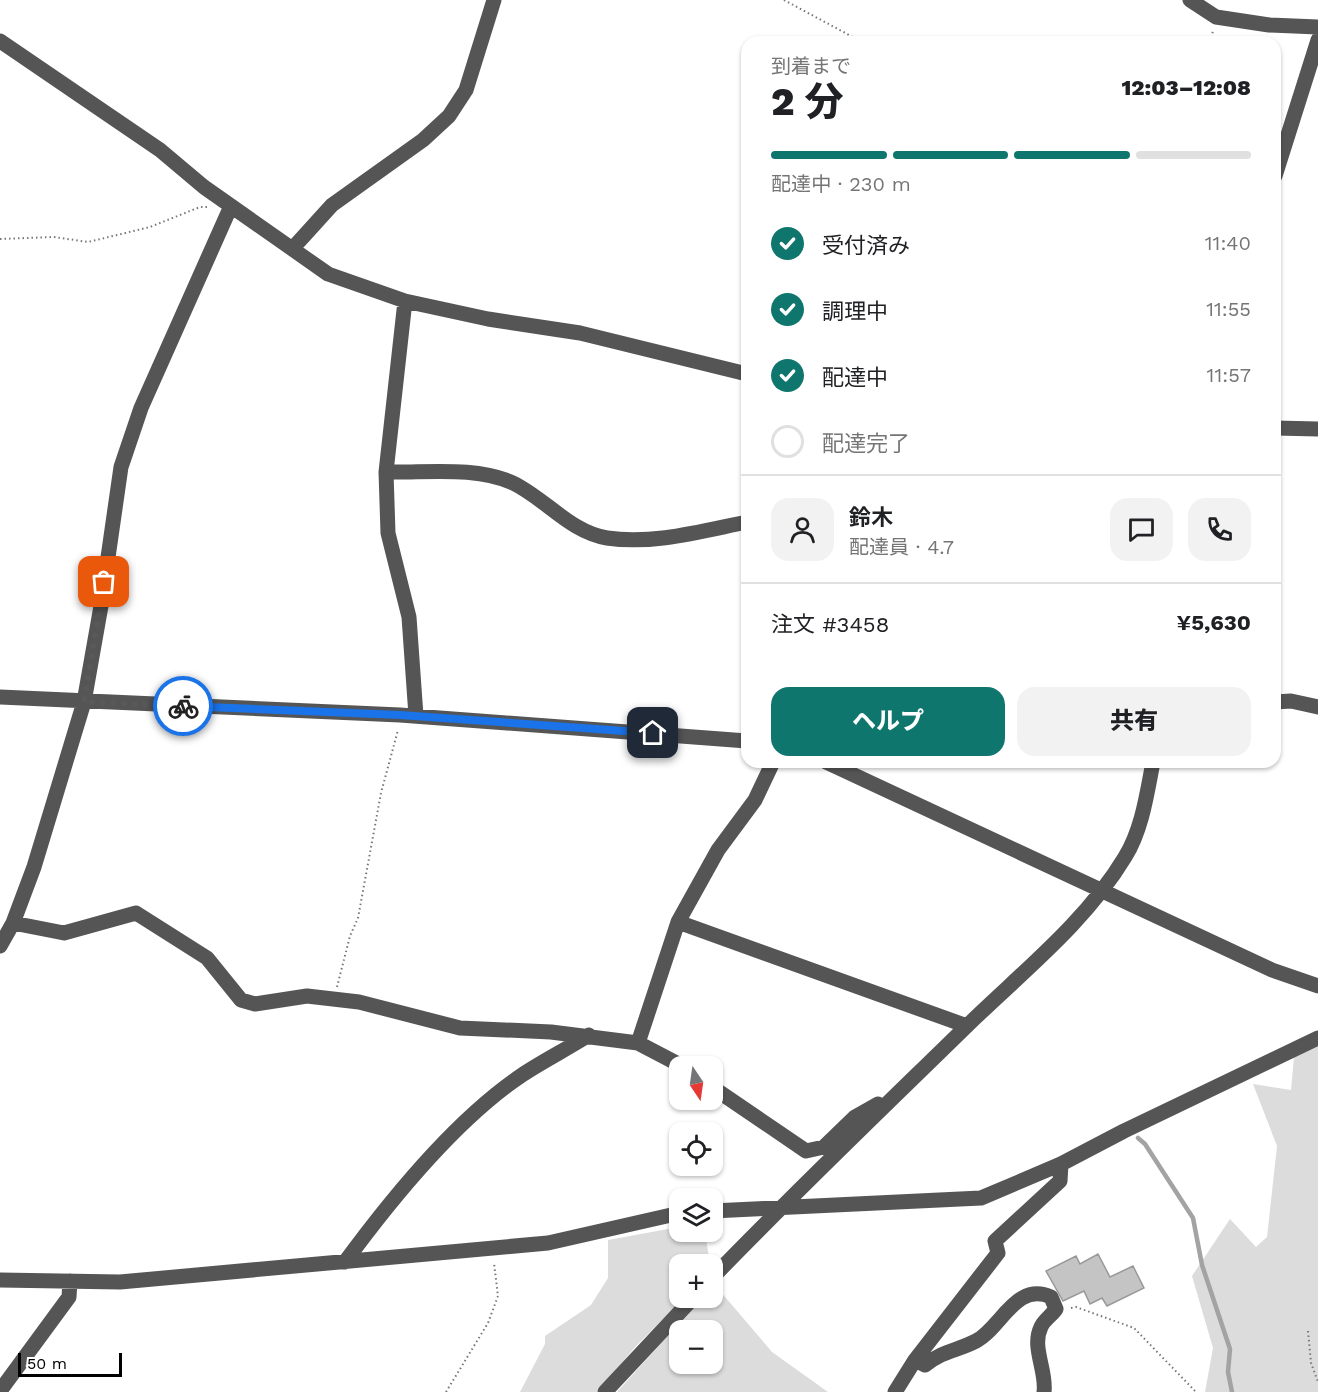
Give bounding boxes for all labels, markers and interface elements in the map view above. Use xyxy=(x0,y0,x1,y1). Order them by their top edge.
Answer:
text: 到着まで xyxy=(771,54,851,78)
text: 12:03–12:08 xyxy=(1121,75,1251,100)
text: 2 分 xyxy=(771,79,844,124)
text: 配達中 · 230 m xyxy=(771,172,911,196)
icon: check xyxy=(771,227,804,260)
text: 11:40 xyxy=(1205,231,1251,255)
text: 受付済み xyxy=(822,233,910,258)
icon: check xyxy=(771,293,804,326)
text: 11:55 xyxy=(1206,297,1251,321)
text: 調理中 xyxy=(822,299,888,324)
icon: check xyxy=(771,359,804,392)
text: 11:57 xyxy=(1207,363,1251,387)
text: 配達中 xyxy=(822,365,888,390)
text: 配達完了 xyxy=(822,431,910,456)
button: person xyxy=(771,498,834,561)
button: chat xyxy=(1110,498,1173,561)
button: phone xyxy=(1188,498,1251,561)
text: 鈴木 xyxy=(849,505,893,530)
text: 配達員 · 4.7 xyxy=(849,535,954,559)
pin xyxy=(78,556,129,607)
icon: bag xyxy=(87,565,120,598)
text: ¥5,630 xyxy=(1177,610,1251,635)
text: 注文 #3458 xyxy=(771,612,889,637)
courier xyxy=(153,676,213,736)
button: ヘルプ xyxy=(771,687,1005,756)
button: 共有 xyxy=(1017,687,1251,756)
icon: bike xyxy=(167,690,200,723)
pin xyxy=(627,707,678,758)
icon: home xyxy=(636,716,669,749)
north arrow xyxy=(669,1056,723,1110)
map controls xyxy=(669,1056,723,1374)
button: locate xyxy=(669,1122,723,1176)
button: layers xyxy=(669,1188,723,1242)
button: + xyxy=(669,1254,723,1308)
button: − xyxy=(669,1320,723,1374)
scale bar xyxy=(18,1350,122,1378)
text: 50 m xyxy=(27,1354,67,1373)

